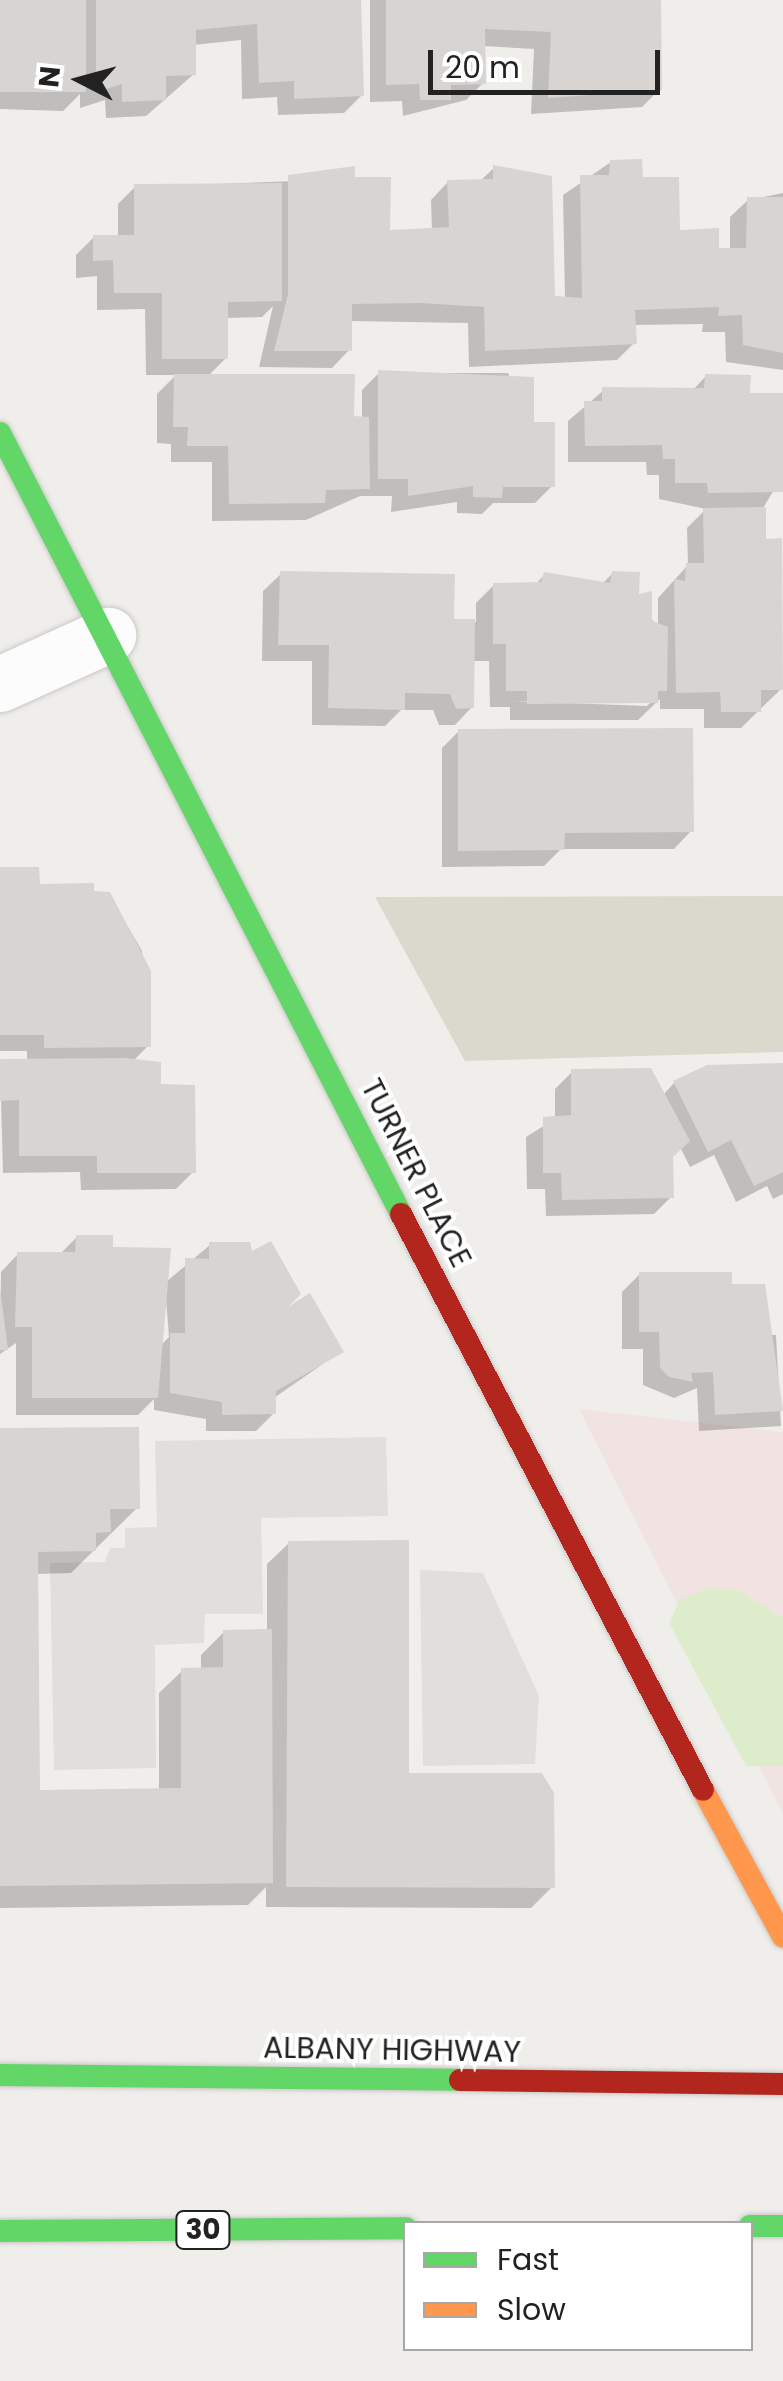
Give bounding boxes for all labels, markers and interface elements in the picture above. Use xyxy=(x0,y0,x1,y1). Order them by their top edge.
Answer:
north arrow xyxy=(30,30,130,130)
scale bar xyxy=(433,30,666,92)
text: 20 m xyxy=(445,46,520,89)
text: N xyxy=(29,64,70,89)
street label: TURNER PLACE xyxy=(353,1073,479,1273)
street label: ALBANY HIGHWAY xyxy=(263,2030,521,2070)
road number: 30 xyxy=(173,2207,233,2253)
legend xyxy=(403,2221,753,2351)
text: Fast xyxy=(497,2238,559,2281)
text: Slow xyxy=(497,2288,566,2331)

